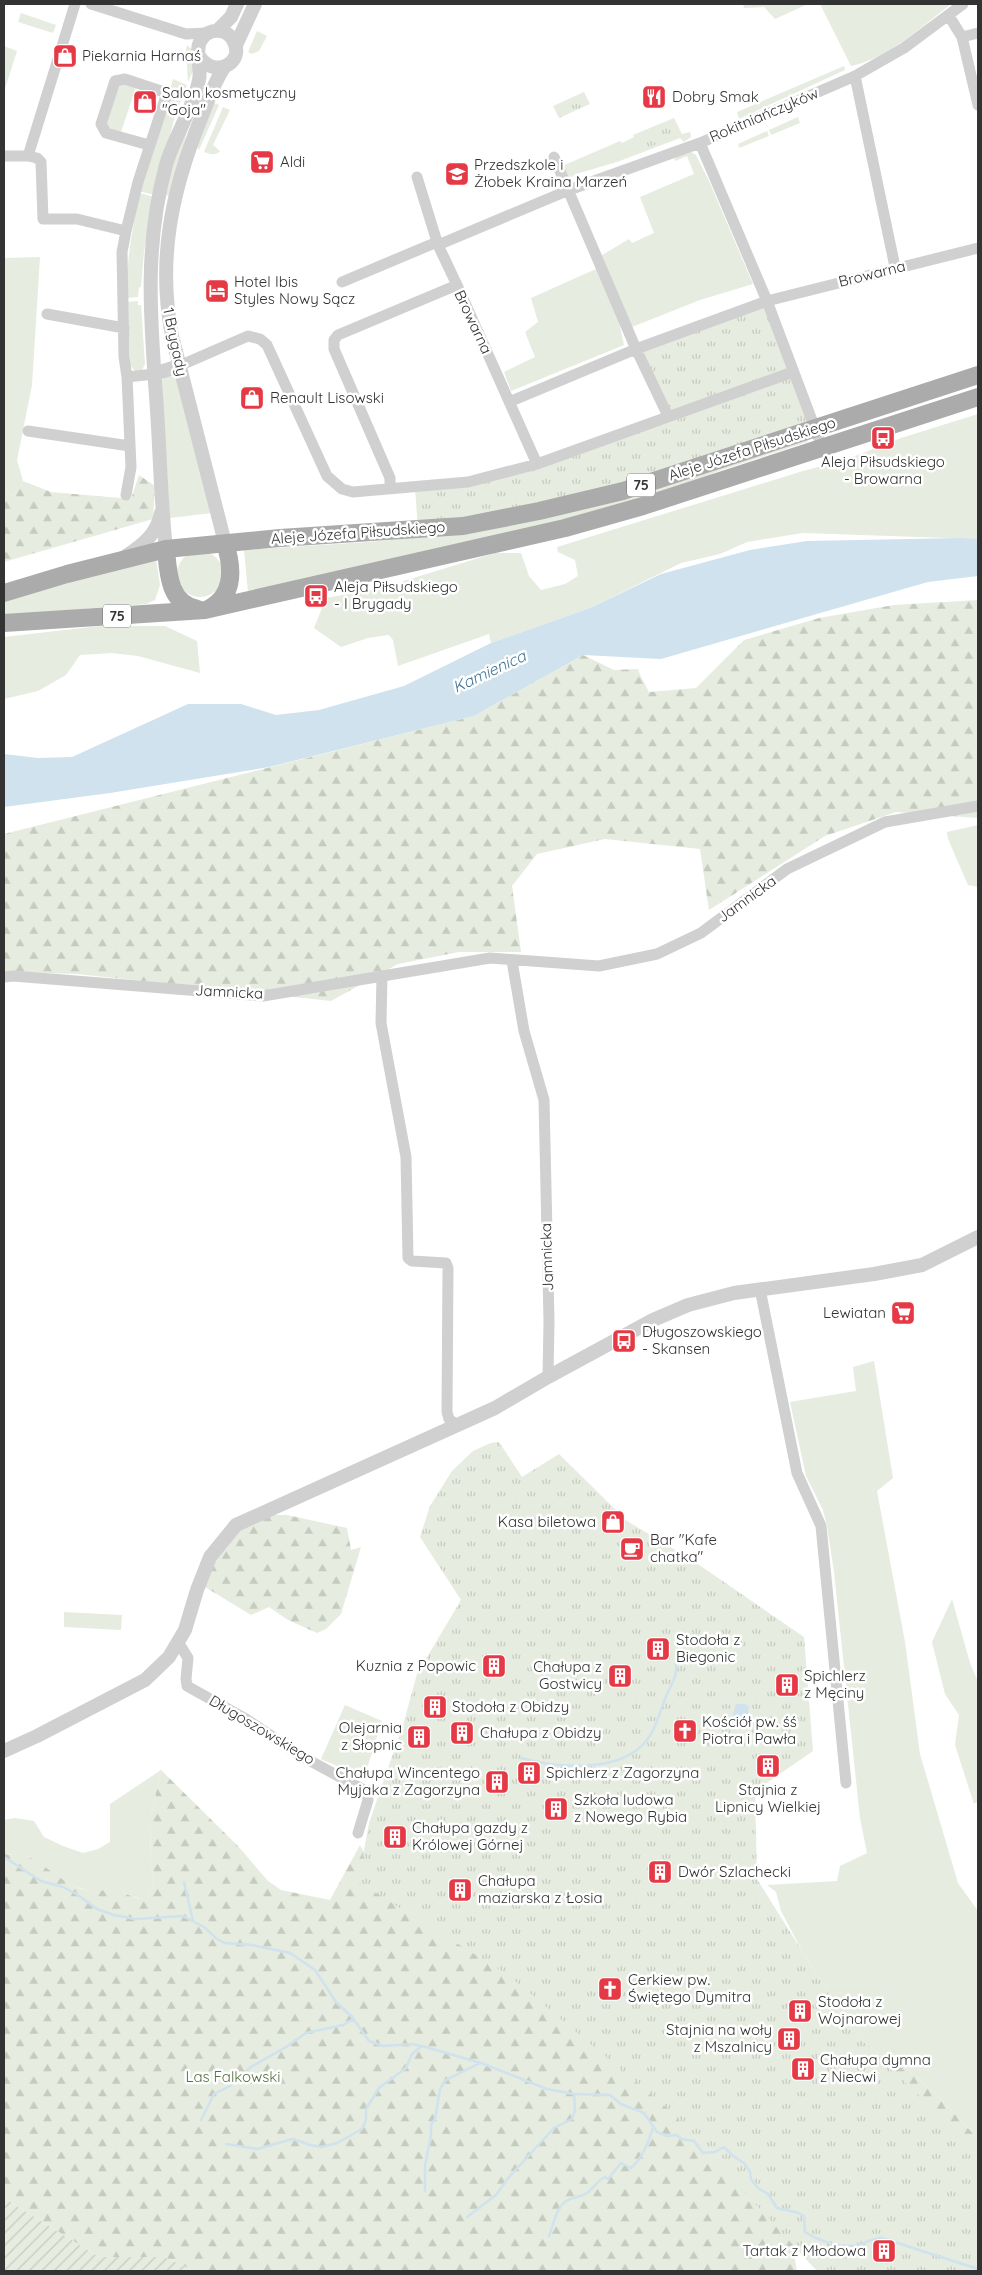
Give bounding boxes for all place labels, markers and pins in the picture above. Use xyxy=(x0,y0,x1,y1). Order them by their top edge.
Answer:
shop icon: Piekarnia Harnaś xyxy=(52,43,78,69)
place label: Piekarnia Harnaś xyxy=(82,46,201,65)
place label: Salon kosmetyczny "Goja" xyxy=(162,83,296,119)
restaurant icon: Dobry Smak xyxy=(641,84,667,110)
place label: Dobry Smak xyxy=(672,87,759,106)
shop icon: Salon kosmetyczny "Goja" xyxy=(132,89,158,115)
supermarket icon: Aldi xyxy=(249,149,275,175)
place label: Aldi xyxy=(280,152,305,171)
place label: Przedszkole i Żłobek Kraina Marzeń xyxy=(474,155,627,191)
school or university icon: Przedszkole i Żłobek Kraina Marzeń xyxy=(444,161,470,187)
place label: Hotel Ibis Styles Nowy Sącz xyxy=(234,272,355,308)
hotel icon: Hotel Ibis Styles Nowy Sącz xyxy=(204,278,230,304)
shop icon: Renault Lisowski xyxy=(239,385,265,411)
place label: Renault Lisowski xyxy=(270,388,384,407)
bus stop icon: Aleja Piłsudskiego - Browarna xyxy=(870,425,896,451)
place label: Aleja Piłsudskiego - Browarna xyxy=(821,452,945,488)
place label: Aleja Piłsudskiego - I Brygady xyxy=(334,577,458,613)
bus stop icon: Aleja Piłsudskiego - I Brygady xyxy=(303,583,329,609)
supermarket icon: Lewiatan xyxy=(890,1300,916,1326)
place label: Lewiatan xyxy=(823,1303,886,1322)
place label: Długoszowskiego - Skansen xyxy=(642,1322,762,1358)
bus stop icon: Długoszowskiego - Skansen xyxy=(611,1328,637,1354)
shop icon: Kasa biletowa xyxy=(600,1509,626,1535)
place label: Kasa biletowa xyxy=(498,1512,596,1531)
place label: Bar "Kafe chatka" xyxy=(650,1530,717,1566)
cafe icon: Bar "Kafe chatka" xyxy=(619,1536,645,1562)
place label: Stodoła z Biegonic xyxy=(676,1630,741,1666)
building icon: Stodoła z Biegonic xyxy=(645,1636,671,1662)
building icon: Kuznia z Popowic xyxy=(481,1653,507,1679)
place label: Kuznia z Popowic xyxy=(356,1656,476,1675)
place label: Chałupa z Gostwicy xyxy=(533,1657,602,1693)
building icon: Chałupa z Gostwicy xyxy=(607,1663,633,1689)
place label: Spichlerz z Męciny xyxy=(804,1666,866,1702)
building icon: Spichlerz z Męciny xyxy=(774,1672,800,1698)
building icon: Stodoła z Obidzy xyxy=(422,1694,448,1720)
place label: Stodoła z Obidzy xyxy=(452,1697,569,1716)
place label: Kościół pw. śś Piotra i Pawła xyxy=(702,1712,797,1748)
place label: Olejarnia z Słopnic xyxy=(339,1718,402,1754)
church icon: Kościół pw. śś Piotra i Pawła xyxy=(672,1718,698,1744)
building icon: Chałupa z Obidzy xyxy=(449,1720,475,1746)
place label: Chałupa z Obidzy xyxy=(480,1723,602,1742)
building icon: Olejarnia z Słopnic xyxy=(406,1724,432,1750)
building icon: Stajnia z Lipnicy Wielkiej xyxy=(755,1753,781,1779)
building icon: Spichlerz z Zagorzyna xyxy=(516,1760,542,1786)
place label: Chałupa Wincentego Myjaka z Zagorzyna xyxy=(336,1763,480,1799)
place label: Spichlerz z Zagorzyna xyxy=(546,1763,699,1782)
building icon: Chałupa Wincentego Myjaka z Zagorzyna xyxy=(484,1769,510,1795)
place label: Stajnia z Lipnicy Wielkiej xyxy=(715,1780,821,1816)
place label: Szkoła ludowa z Nowego Rybia xyxy=(574,1790,687,1826)
building icon: Szkoła ludowa z Nowego Rybia xyxy=(543,1796,569,1822)
place label: Chałupa gazdy z Królowej Górnej xyxy=(412,1818,528,1854)
building icon: Chałupa gazdy z Królowej Górnej xyxy=(382,1824,408,1850)
building icon: Dwór Szlachecki xyxy=(647,1859,673,1885)
place label: Dwór Szlachecki xyxy=(678,1862,791,1881)
place label: Chałupa maziarska z Łosia xyxy=(478,1871,603,1907)
building icon: Chałupa maziarska z Łosia xyxy=(447,1877,473,1903)
place label: Cerkiew pw. Świętego Dymitra xyxy=(628,1970,751,2006)
church icon: Cerkiew pw. Świętego Dymitra xyxy=(597,1976,623,2002)
place label: Stodoła z Wojnarowej xyxy=(818,1992,901,2028)
building icon: Stodoła z Wojnarowej xyxy=(787,1998,813,2024)
place label: Stajnia na woły z Mszalnicy xyxy=(666,2020,772,2056)
building icon: Stajnia na woły z Mszalnicy xyxy=(776,2026,802,2052)
place label: Chałupa dymna z Niecwi xyxy=(820,2050,931,2086)
building icon: Chałupa dymna z Niecwi xyxy=(790,2056,816,2082)
building icon: Tartak z Młodowa xyxy=(871,2238,897,2264)
place label: Tartak z Młodowa xyxy=(742,2241,866,2260)

